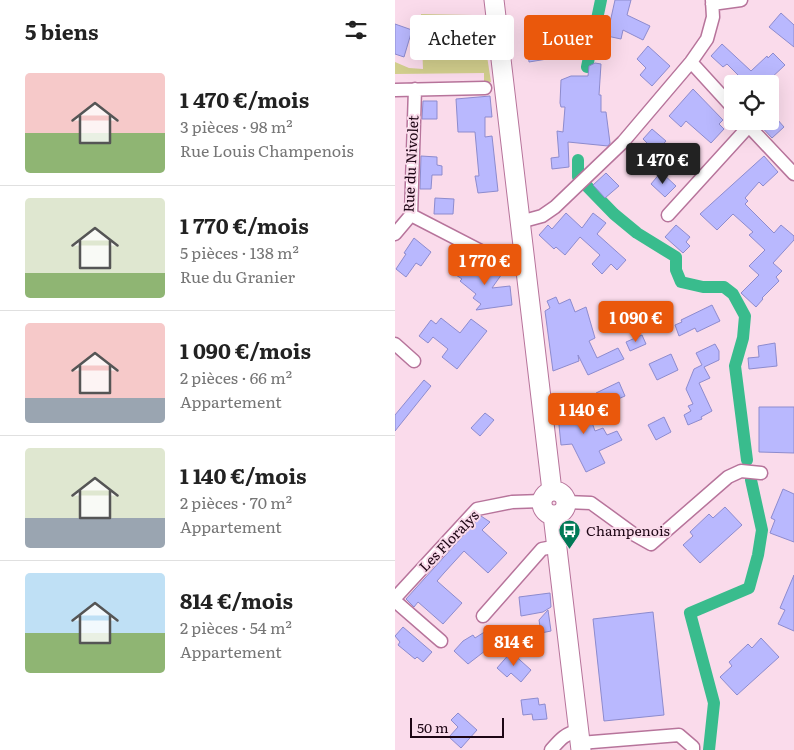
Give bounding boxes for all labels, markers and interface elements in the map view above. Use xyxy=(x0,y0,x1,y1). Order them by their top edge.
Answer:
text: 5 biens xyxy=(25,15,98,46)
chip: Acheter xyxy=(410,15,514,60)
chip: Louer xyxy=(524,15,611,60)
icon: filters xyxy=(342,16,370,44)
map controls xyxy=(724,75,779,130)
button: locate xyxy=(724,75,779,130)
text: 1 470 €/mois xyxy=(180,83,309,114)
icon: home xyxy=(65,93,125,153)
text: 3 pièces · 98 m² xyxy=(180,114,293,138)
street label: Rue du Nivolet xyxy=(397,115,423,213)
text: Rue Louis Champenois xyxy=(180,138,354,162)
pin: 1 470 € xyxy=(617,142,709,185)
text: 1 470 € xyxy=(637,147,689,171)
text: 1 770 €/mois xyxy=(180,209,309,240)
icon: home xyxy=(65,218,125,278)
text: 5 pièces · 138 m² xyxy=(180,240,299,264)
pin: 1 770 € xyxy=(439,244,531,286)
text: 1 770 € xyxy=(459,248,511,272)
text: Rue du Granier xyxy=(180,264,295,288)
pin: 1 090 € xyxy=(590,300,682,343)
text: 1 090 € xyxy=(609,305,663,329)
text: 1 090 €/mois xyxy=(180,334,311,365)
icon: home xyxy=(65,343,125,403)
text: 2 pièces · 66 m² xyxy=(180,365,292,389)
text: Appartement xyxy=(180,389,282,413)
pin: 1 140 € xyxy=(538,392,630,435)
text: 1 140 € xyxy=(559,397,609,421)
text: 1 140 €/mois xyxy=(180,459,307,490)
icon: home xyxy=(65,468,125,528)
text: 2 pièces · 70 m² xyxy=(180,490,292,514)
street label: Les Floralys xyxy=(414,505,483,575)
text: Appartement xyxy=(180,514,282,538)
bus stop icon: Champenois xyxy=(558,519,582,550)
place label: Champenois xyxy=(586,520,670,540)
text: 814 €/mois xyxy=(180,584,293,615)
icon: home xyxy=(65,593,125,653)
text: 2 pièces · 54 m² xyxy=(180,615,292,639)
pin: 814 € xyxy=(479,624,549,667)
text: 814 € xyxy=(494,629,534,653)
text: Appartement xyxy=(180,639,282,663)
scale bar xyxy=(410,715,504,738)
text: 50 m xyxy=(417,717,449,737)

